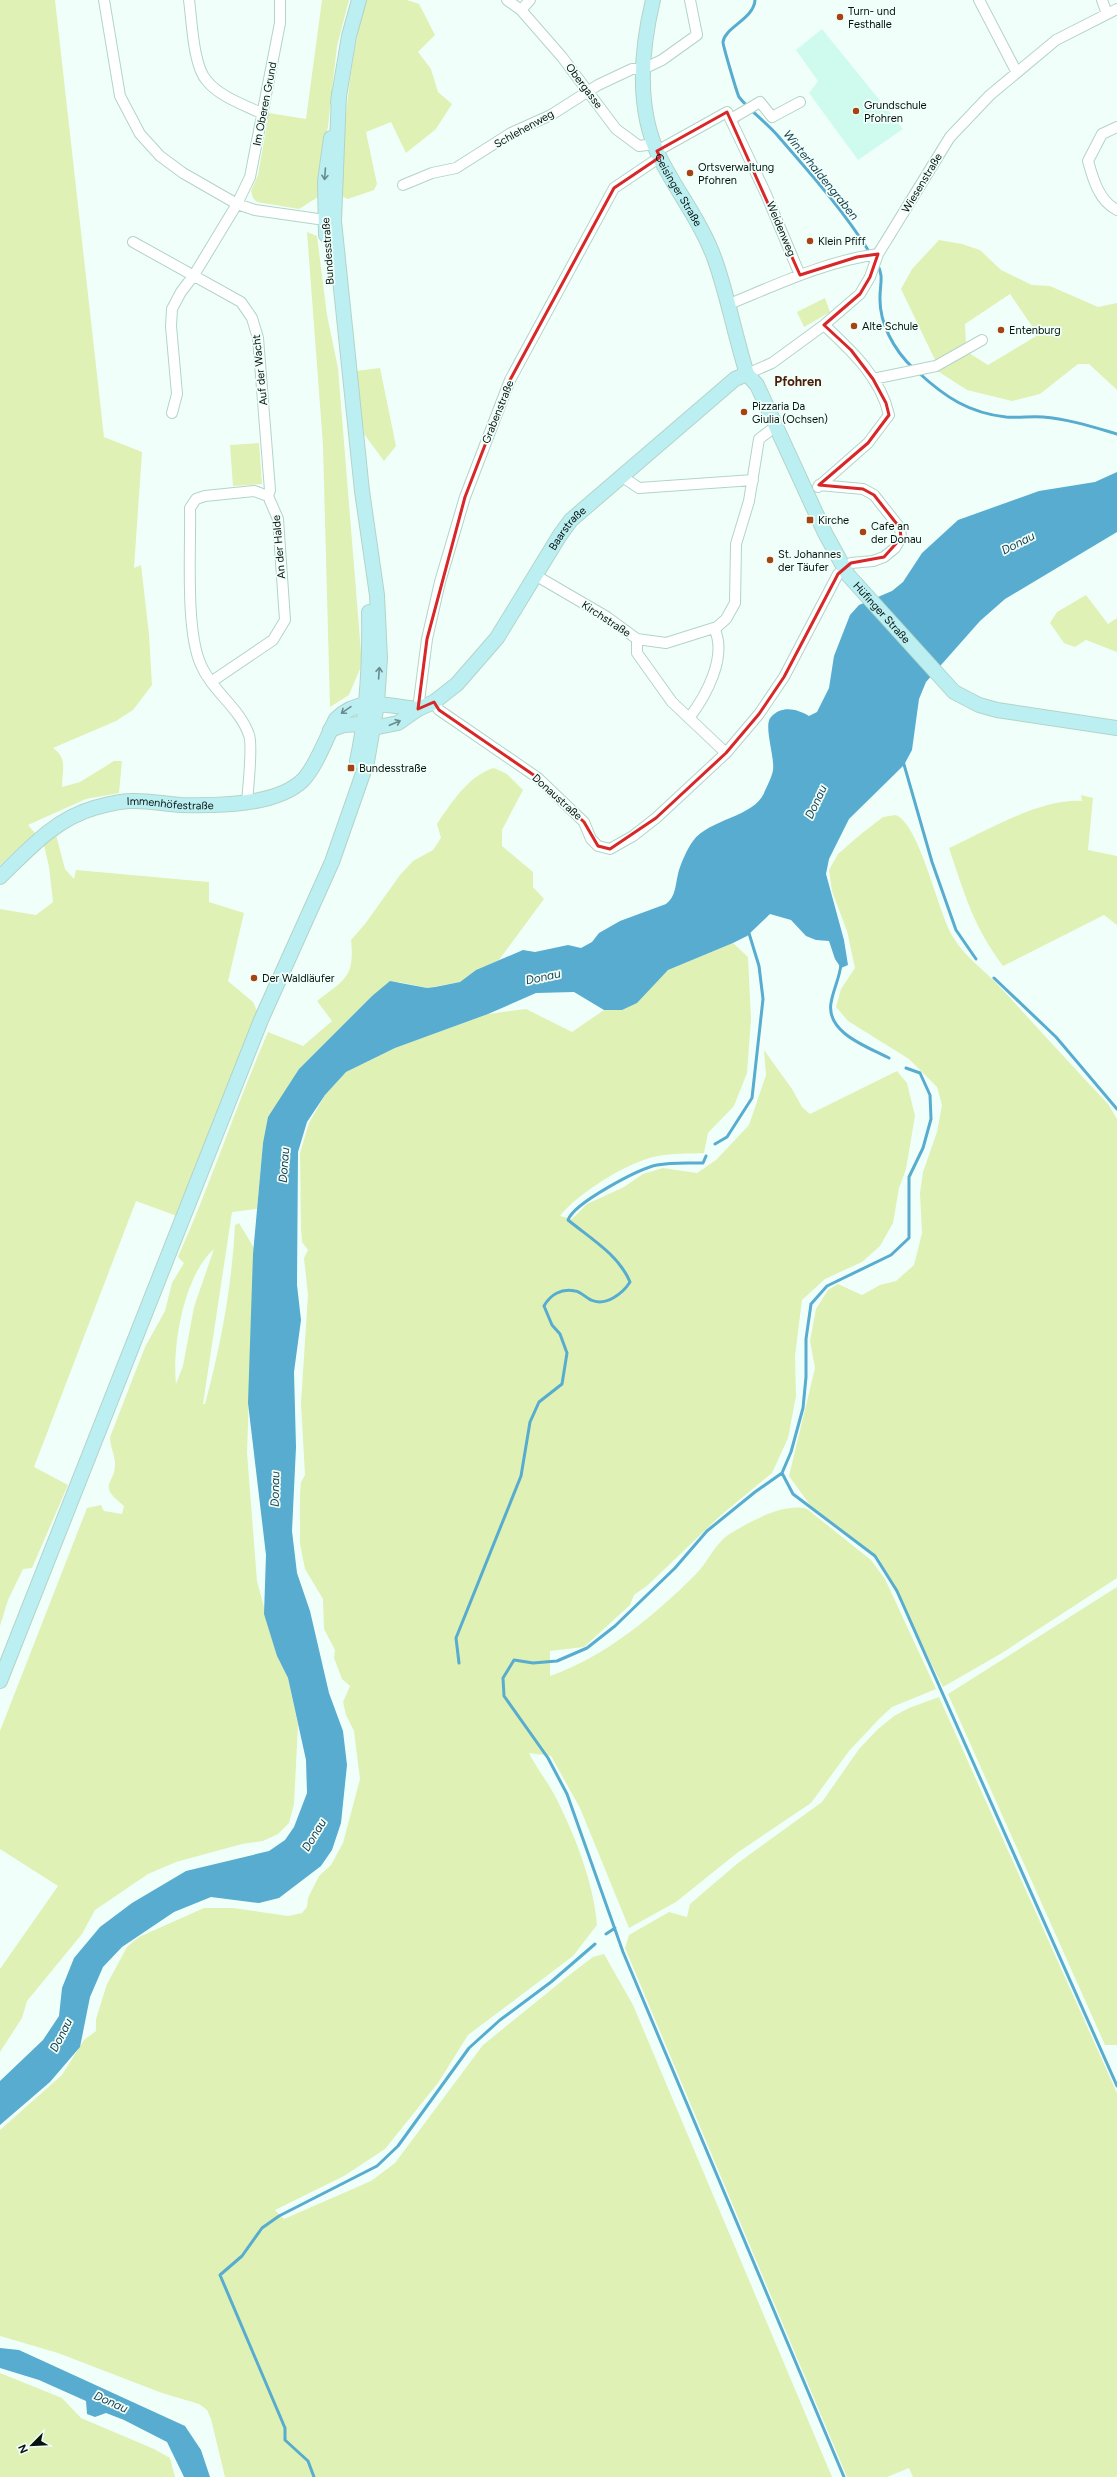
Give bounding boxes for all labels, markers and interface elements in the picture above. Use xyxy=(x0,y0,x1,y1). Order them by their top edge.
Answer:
place label: Turn- und Festhalle xyxy=(848,5,896,31)
marker: Turn- und Festhalle xyxy=(835,12,845,22)
street label: Im Oberen Grund xyxy=(250,61,280,147)
street label: Obergasse xyxy=(563,61,605,111)
place label: Grundschule Pfohren xyxy=(864,99,927,125)
marker: Grundschule Pfohren xyxy=(851,106,861,116)
street label: Schlehenweg xyxy=(492,107,556,151)
water label: Winterhaldengraben xyxy=(780,127,862,223)
street label: Geisinger Straße xyxy=(652,151,705,228)
street label: Wiesenstraße xyxy=(899,151,945,215)
place label: Ortsverwaltung Pfohren xyxy=(698,161,774,187)
one-way arrow xyxy=(322,167,329,180)
marker: Ortsverwaltung Pfohren xyxy=(685,168,695,178)
street label: Weidenweg xyxy=(764,200,798,258)
street label: Bundesstraße xyxy=(319,217,337,285)
place label: Klein Pfiff xyxy=(818,235,867,248)
marker: Klein Pfiff xyxy=(805,236,815,246)
place label: Alte Schule xyxy=(862,320,918,333)
marker: Alte Schule xyxy=(849,321,859,331)
place label: Entenburg xyxy=(1009,324,1061,337)
marker: Entenburg xyxy=(996,325,1006,335)
street label: Auf der Wacht xyxy=(250,334,270,406)
district label: Pfohren xyxy=(774,374,822,389)
street label: Grabenstraße xyxy=(479,378,517,446)
place label: Pizzaria Da Giulia (Ochsen) xyxy=(752,400,828,426)
marker: Pizzaria Da Giulia (Ochsen) xyxy=(739,407,749,417)
street label: Baarstraße xyxy=(546,504,588,553)
place label: Kirche xyxy=(818,514,849,527)
street label: An der Halde xyxy=(270,515,288,579)
marker: Kirche xyxy=(805,515,815,525)
place label: Cafe an der Donau xyxy=(871,520,922,546)
marker: Cafe an der Donau xyxy=(858,527,868,537)
water label: Donau xyxy=(999,529,1037,557)
place label: St. Johannes der Täufer xyxy=(778,548,841,574)
marker: St. Johannes der Täufer xyxy=(765,555,775,565)
street label: Hüfinger Straße xyxy=(851,579,913,646)
street label: Kirchstraße xyxy=(579,598,633,640)
one-way arrow xyxy=(376,667,383,680)
one-way arrow xyxy=(341,706,352,714)
one-way arrow xyxy=(389,719,401,726)
place label: Bundesstraße xyxy=(359,762,426,775)
marker: Bundesstraße xyxy=(346,763,356,773)
street label: Donaustraße xyxy=(529,771,585,823)
water label: Donau xyxy=(802,783,830,821)
street label: Immenhöfestraße xyxy=(126,794,214,812)
water label: Donau xyxy=(524,966,562,988)
place label: Der Waldläufer xyxy=(262,972,335,985)
marker: Der Waldläufer xyxy=(249,973,259,983)
water label: Donau xyxy=(276,1146,292,1183)
water label: Donau xyxy=(268,1471,282,1507)
water label: Donau xyxy=(299,1816,329,1854)
water label: Donau xyxy=(47,2016,75,2054)
water label: Donau xyxy=(92,2388,130,2416)
north arrow xyxy=(12,2425,52,2465)
text: N xyxy=(16,2442,31,2455)

